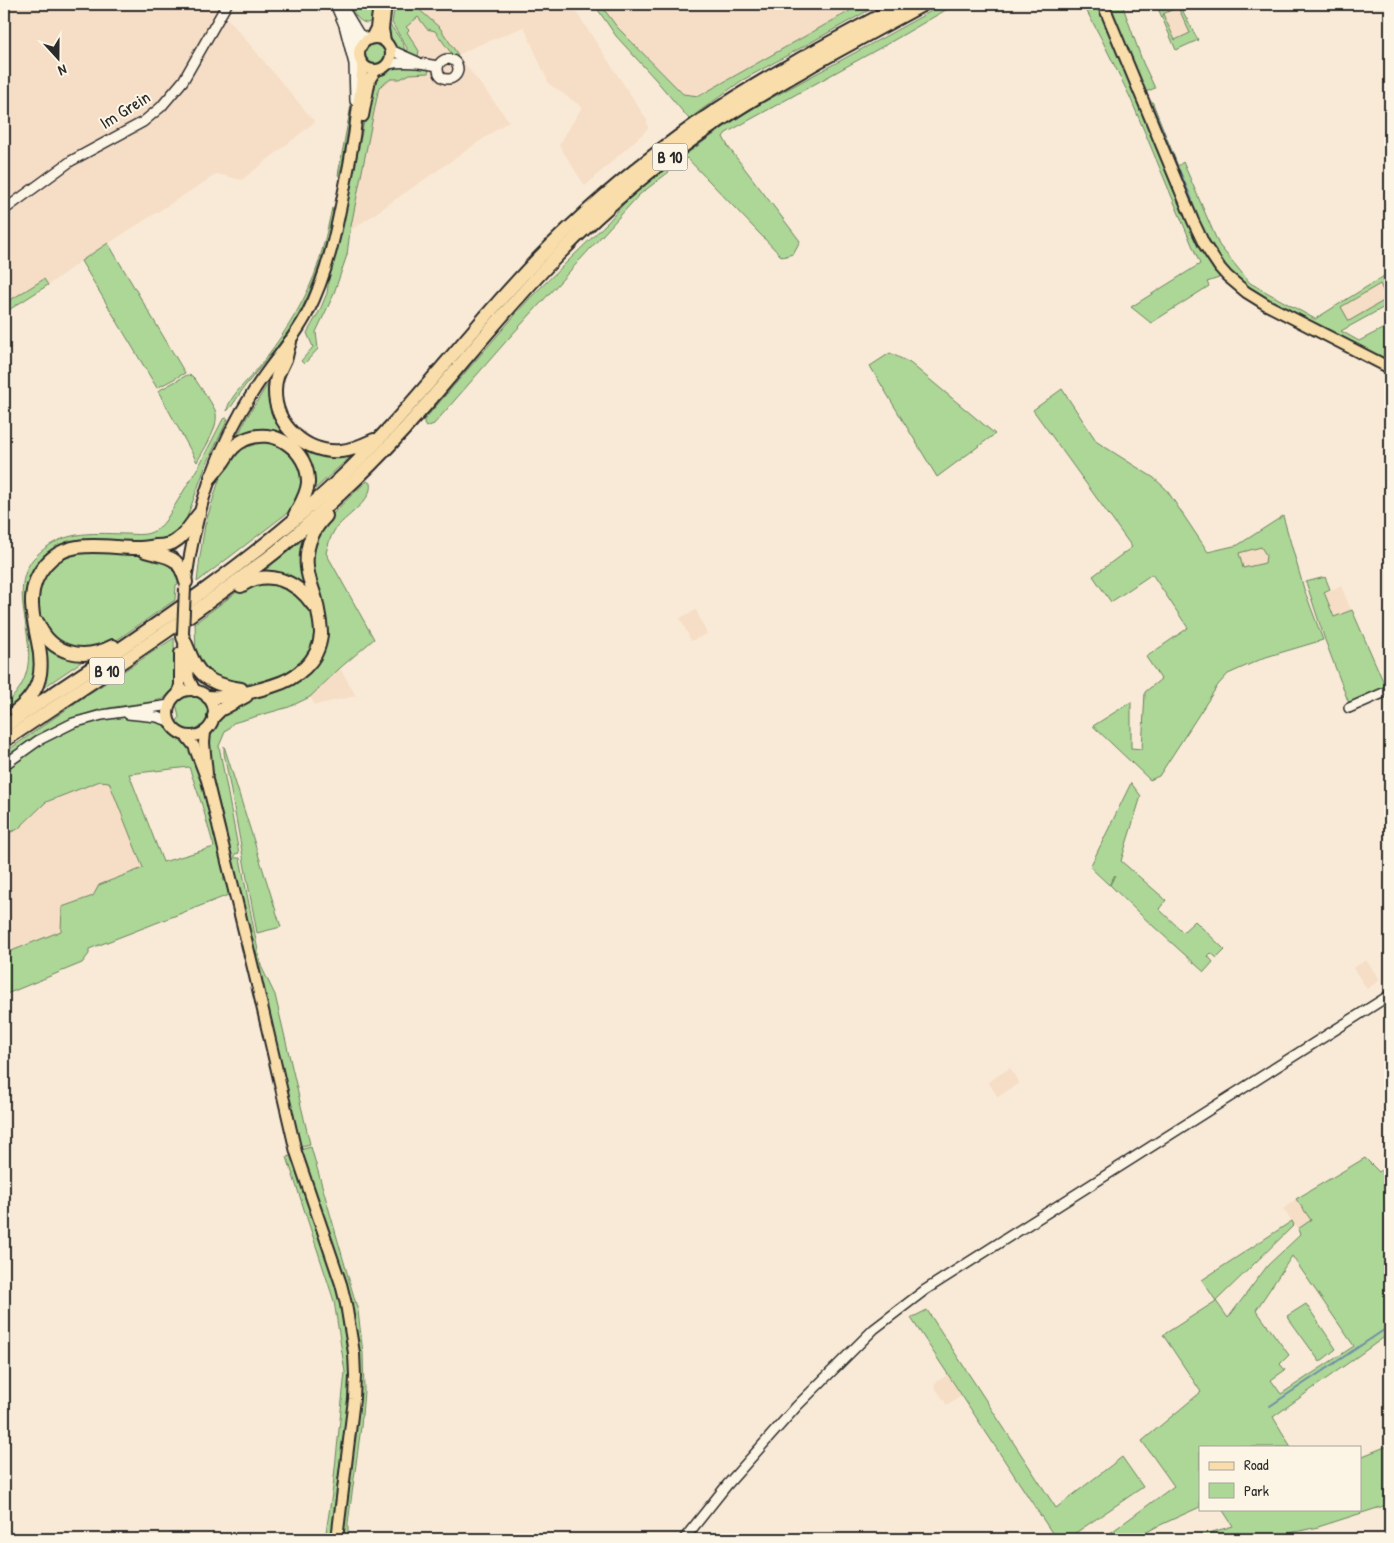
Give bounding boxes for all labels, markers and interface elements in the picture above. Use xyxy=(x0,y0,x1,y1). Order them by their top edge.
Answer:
north arrow xyxy=(32,32,82,82)
text: N xyxy=(55,60,70,81)
street label: Im Grein xyxy=(95,84,155,135)
road number: B 10 xyxy=(652,144,688,170)
road number: B 10 xyxy=(90,658,124,684)
legend xyxy=(1199,1446,1362,1510)
text: Road xyxy=(1244,1454,1269,1475)
text: Park xyxy=(1244,1480,1269,1501)

